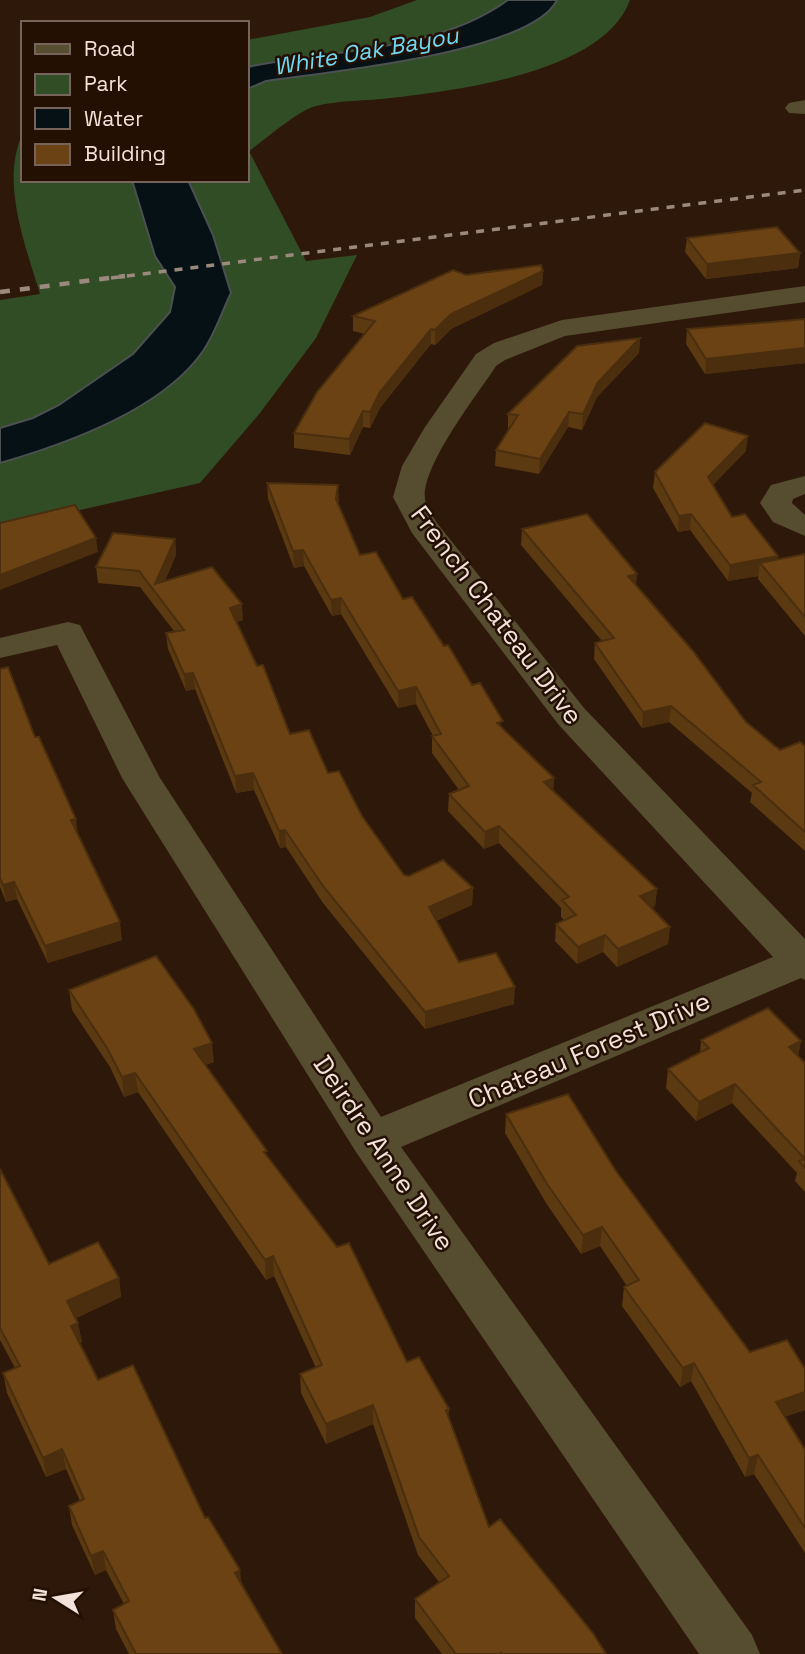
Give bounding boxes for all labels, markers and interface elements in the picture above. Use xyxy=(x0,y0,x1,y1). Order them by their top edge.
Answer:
water label: White Oak Bayou xyxy=(271,20,462,82)
legend xyxy=(21,21,248,182)
text: Road xyxy=(84,35,136,62)
text: Park xyxy=(84,70,128,97)
text: Water xyxy=(84,105,143,132)
text: Building xyxy=(84,140,166,167)
street label: French Chateau Drive xyxy=(403,499,591,731)
street label: Chateau Forest Drive xyxy=(463,984,715,1116)
street label: Deirdre Anne Drive xyxy=(306,1049,462,1257)
north arrow xyxy=(21,1563,91,1633)
text: N xyxy=(26,1586,53,1603)

